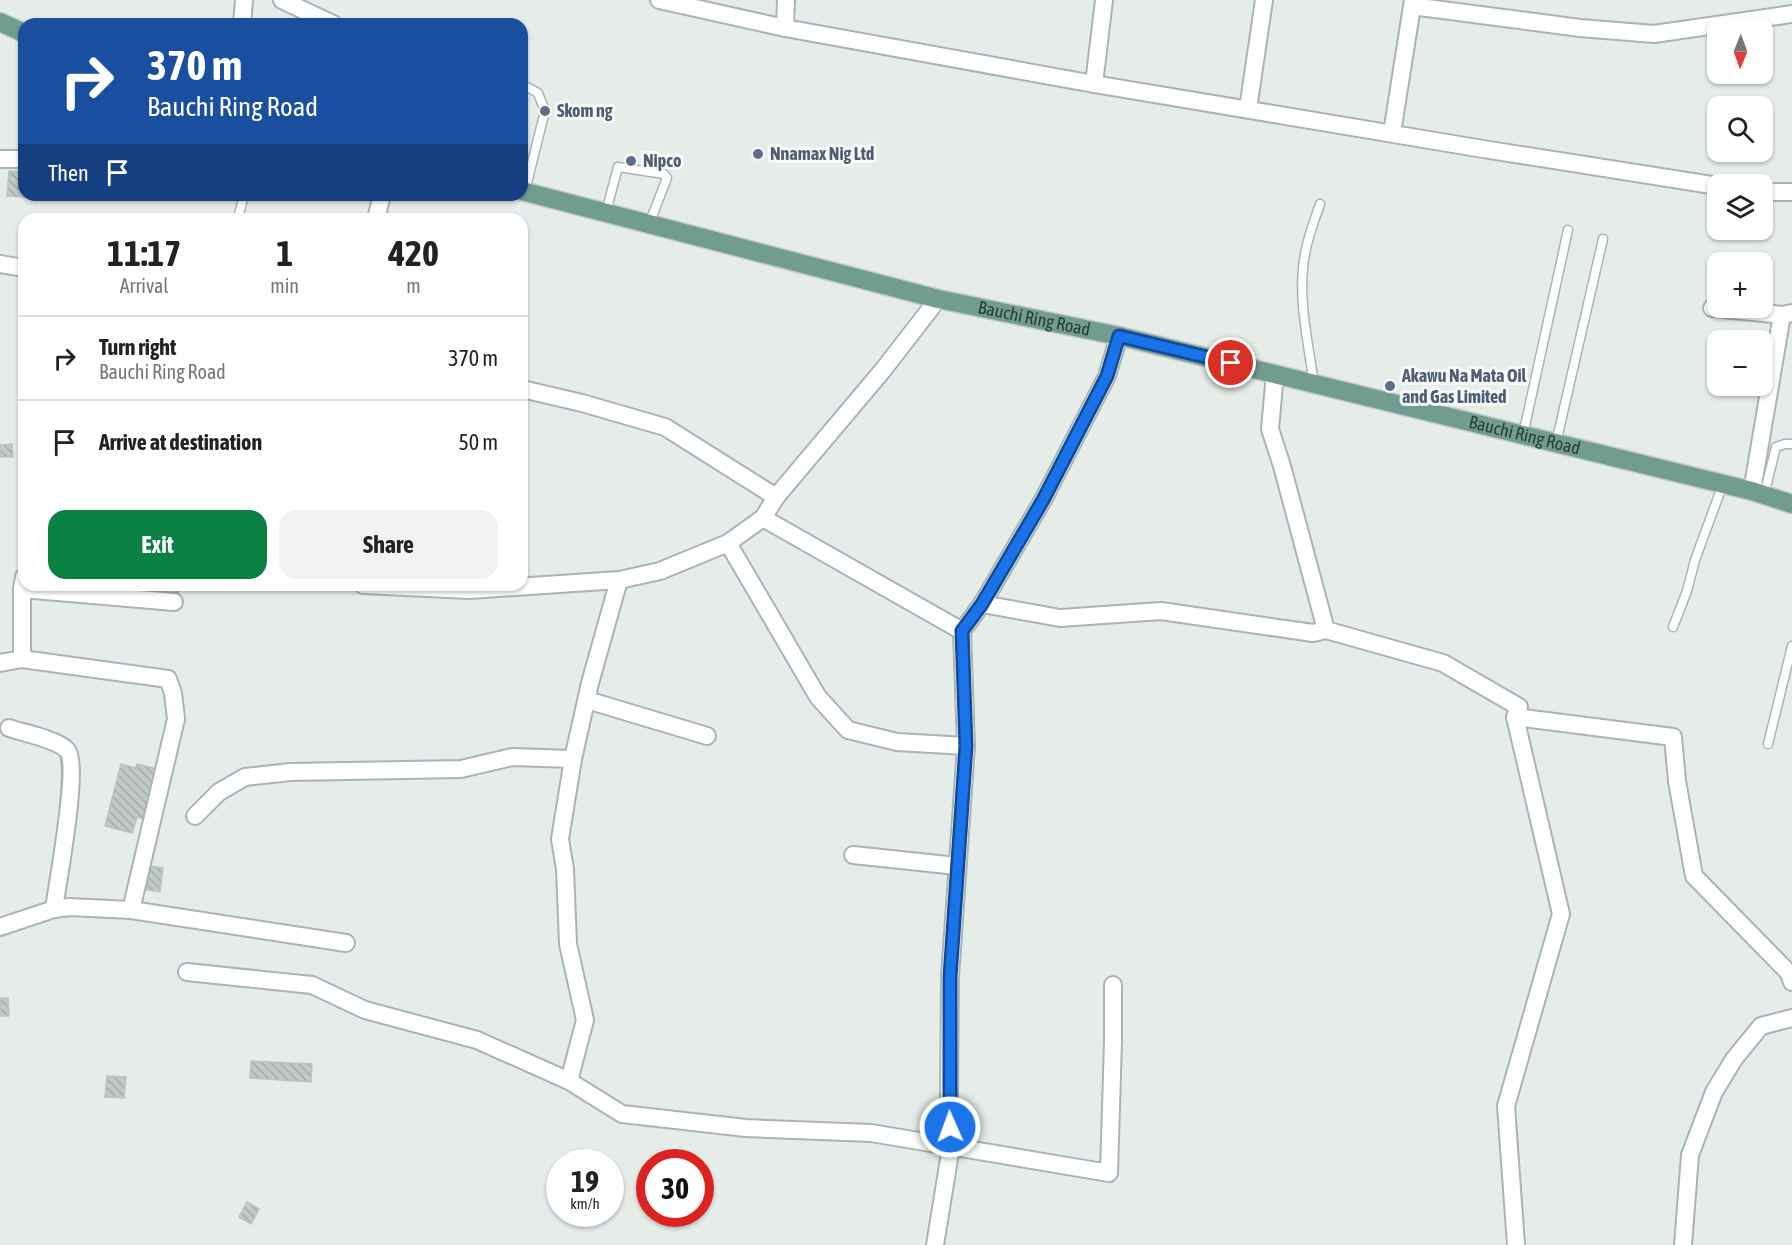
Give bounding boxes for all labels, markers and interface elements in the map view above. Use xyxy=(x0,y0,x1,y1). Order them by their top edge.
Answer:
north arrow xyxy=(1707,18,1773,84)
map controls xyxy=(1707,18,1773,396)
text: 370 m xyxy=(147,41,242,89)
icon: right xyxy=(48,42,126,120)
text: Bauchi Ring Road xyxy=(147,91,318,122)
button: search xyxy=(1707,96,1773,162)
place label: Skom ng xyxy=(557,100,613,121)
marker: Skom ng xyxy=(538,104,552,118)
place label: Nnamax Nig Ltd xyxy=(770,143,874,164)
marker: Nnamax Nig Ltd xyxy=(751,147,765,161)
place label: Nipco xyxy=(643,150,681,171)
marker: Nipco xyxy=(624,154,638,168)
icon: arrive xyxy=(101,156,134,189)
text: Then xyxy=(48,160,89,186)
button: layers xyxy=(1707,174,1773,240)
text: 11:17 xyxy=(107,232,181,274)
text: 1 xyxy=(276,232,293,274)
text: 420 xyxy=(388,232,439,274)
button: + xyxy=(1707,252,1773,318)
text: Arrival xyxy=(120,274,169,297)
text: min xyxy=(270,274,299,297)
text: m xyxy=(406,274,421,297)
street label: Bauchi Ring Road xyxy=(976,296,1092,340)
button: − xyxy=(1707,330,1773,396)
text: Turn right xyxy=(99,334,176,360)
pin xyxy=(1205,337,1256,388)
icon: right xyxy=(48,342,81,375)
text: 370 m xyxy=(448,345,498,371)
icon: arrive xyxy=(1214,346,1247,379)
text: Bauchi Ring Road xyxy=(99,360,226,383)
place label: Akawu Na Mata Oil and Gas Limited xyxy=(1401,365,1527,407)
marker: Akawu Na Mata Oil and Gas Limited xyxy=(1383,379,1397,393)
street label: Bauchi Ring Road xyxy=(1467,411,1583,459)
icon: arrive xyxy=(48,426,81,459)
text: Arrive at destination xyxy=(99,429,262,455)
text: 50 m xyxy=(458,429,498,455)
button: Exit xyxy=(48,510,267,579)
button: Share xyxy=(279,510,498,579)
position arrow xyxy=(918,1095,982,1159)
speed limit sign: 30 xyxy=(636,1149,714,1227)
text: 19 xyxy=(571,1164,599,1198)
text: km/h xyxy=(570,1195,600,1212)

